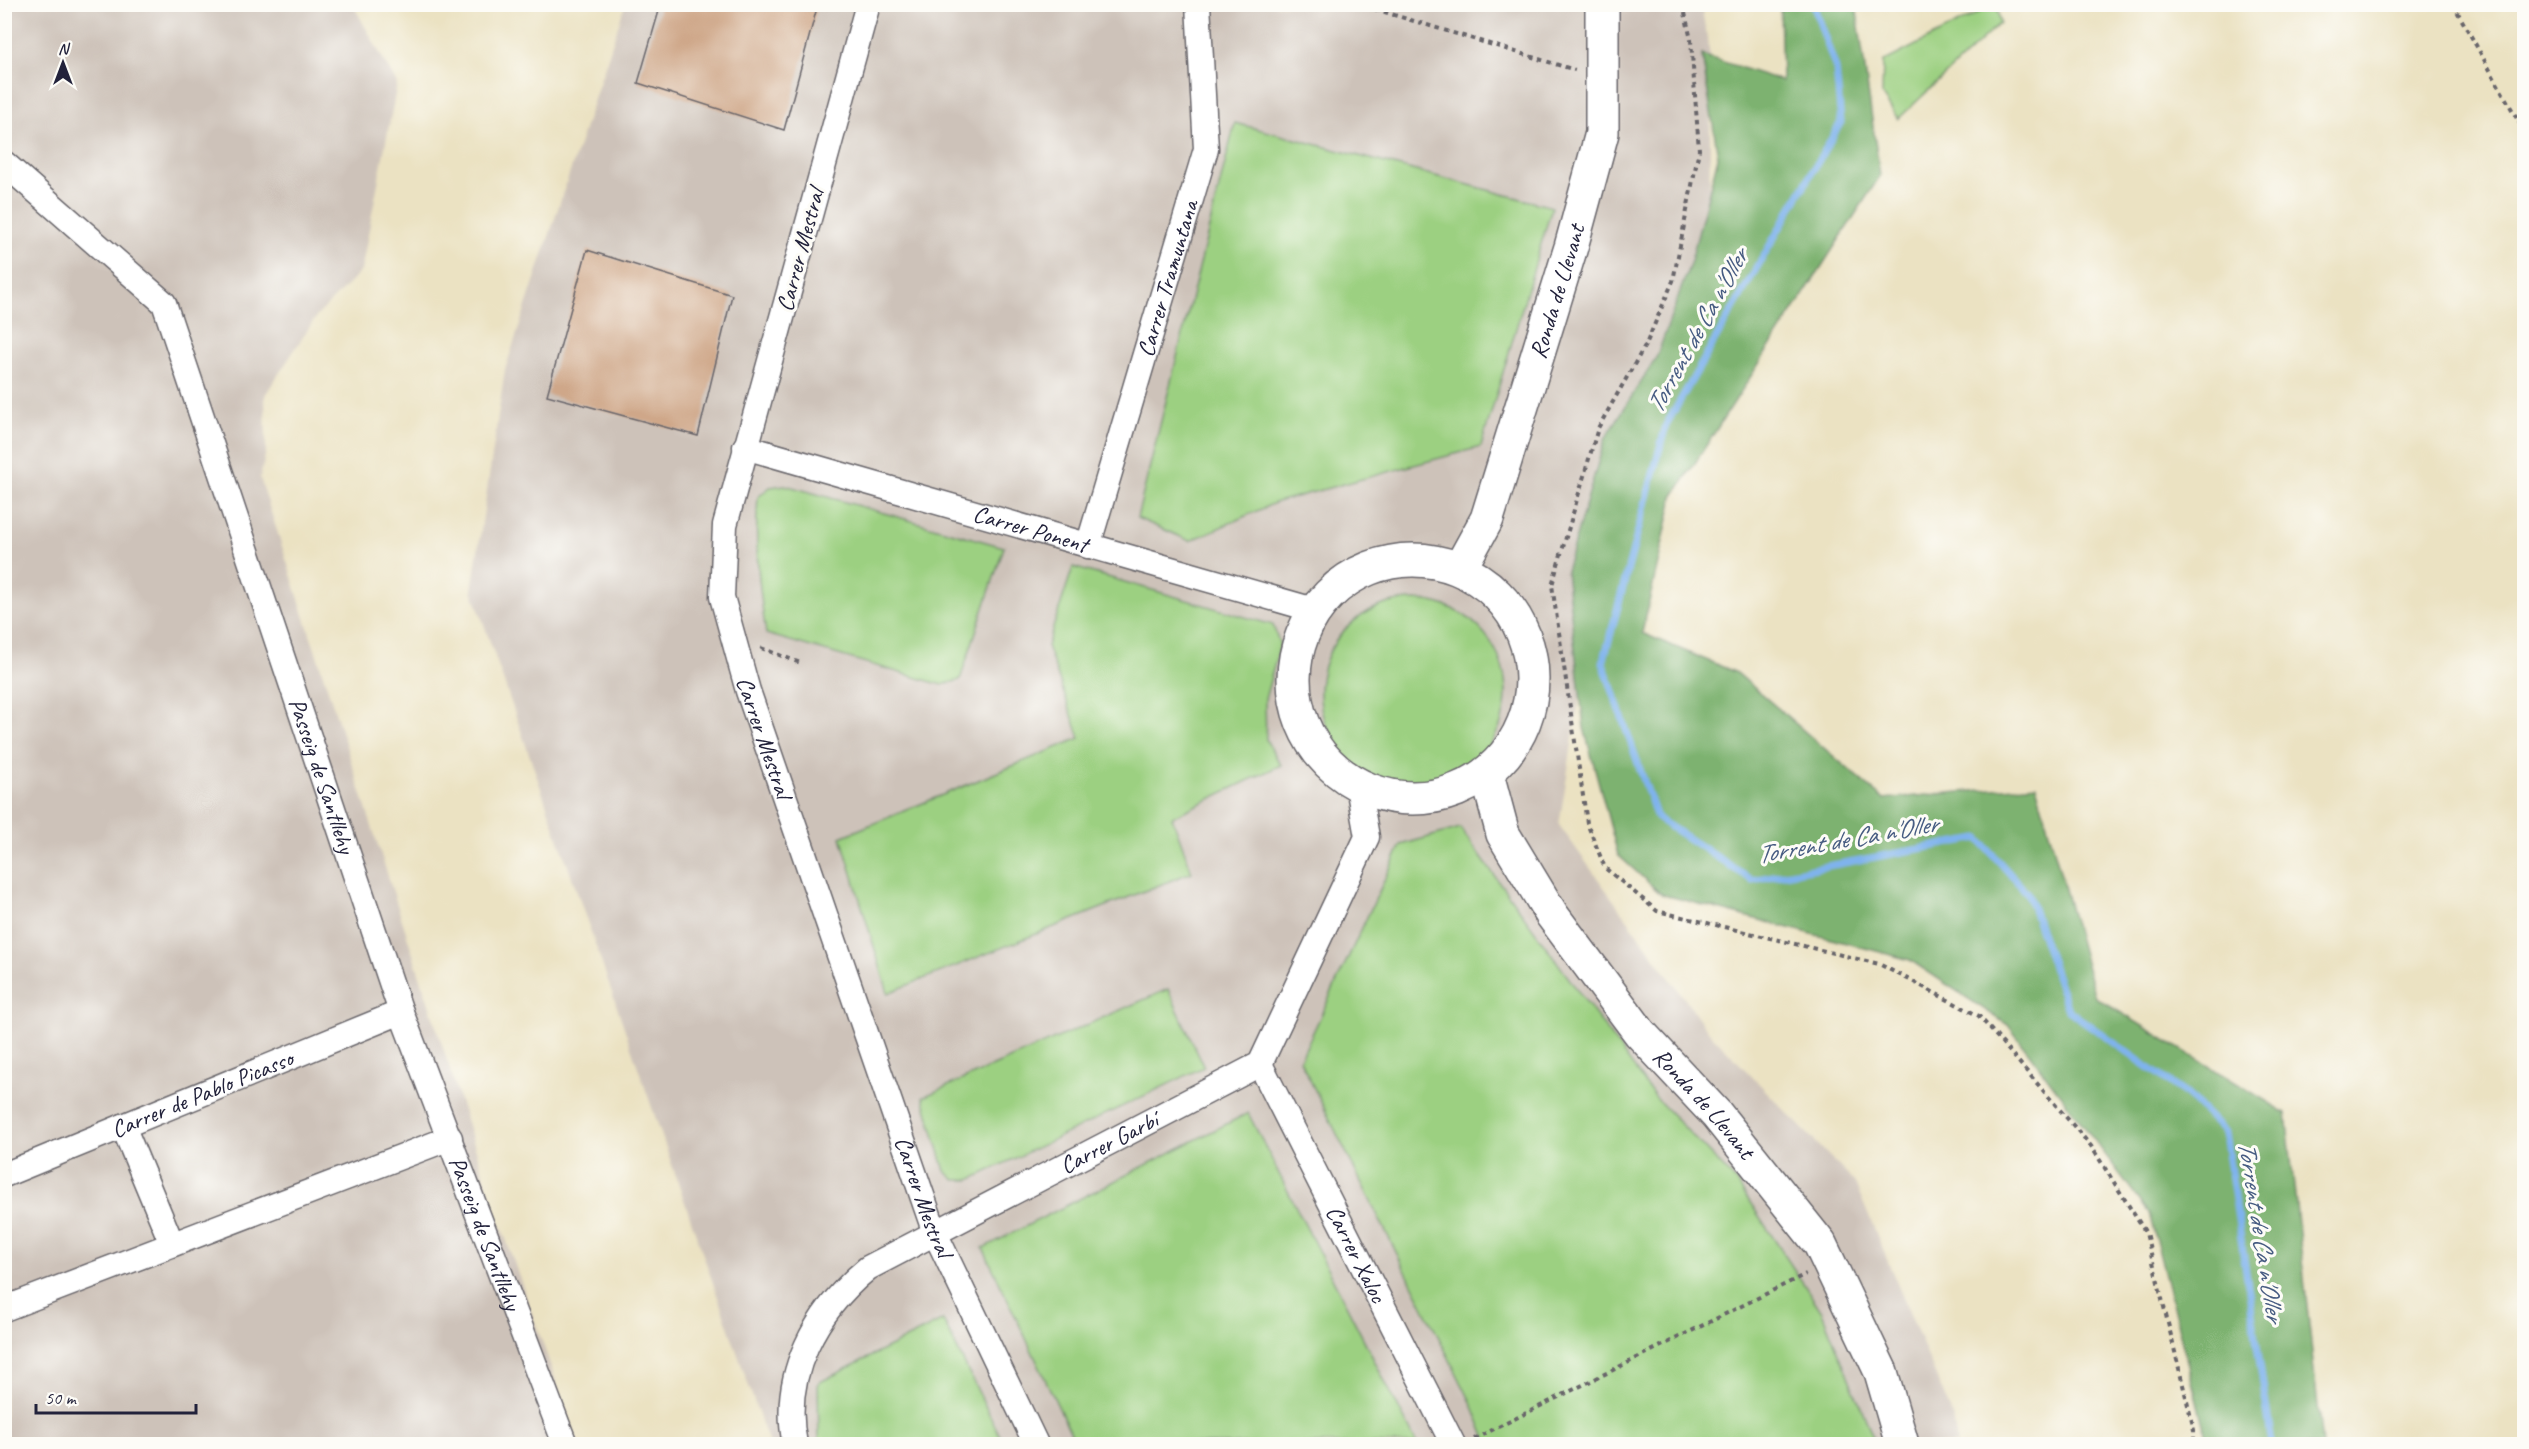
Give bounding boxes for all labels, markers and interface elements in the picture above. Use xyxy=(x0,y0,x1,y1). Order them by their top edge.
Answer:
north arrow xyxy=(33,33,93,93)
text: N xyxy=(58,39,71,59)
street label: Carrer Mestral xyxy=(769,182,832,315)
street label: Carrer Tramuntana xyxy=(1130,195,1206,360)
street label: Ronda de Llevant xyxy=(1522,219,1592,362)
water label: Torrent de Ca n'Oller xyxy=(1638,239,1758,419)
street label: Carrer Ponent xyxy=(970,498,1094,560)
street label: Carrer Mestral xyxy=(730,674,800,806)
street label: Passeig de Santllehy xyxy=(282,694,362,859)
water label: Torrent de Ca n'Oller xyxy=(1754,806,1944,871)
street label: Carrer de Pablo Picasso xyxy=(107,1042,300,1144)
street label: Ronda de Llevant xyxy=(1647,1042,1762,1166)
street label: Carrer Garbí xyxy=(1055,1103,1167,1181)
street label: Carrer Mestral xyxy=(888,1133,961,1265)
water label: Torrent de Ca n'Oller xyxy=(2230,1138,2292,1328)
street label: Passeig de Santllehy xyxy=(442,1152,528,1316)
street label: Carrer Xaloc xyxy=(1319,1200,1394,1309)
scale bar xyxy=(36,1377,196,1415)
text: 50 m xyxy=(45,1387,78,1409)

